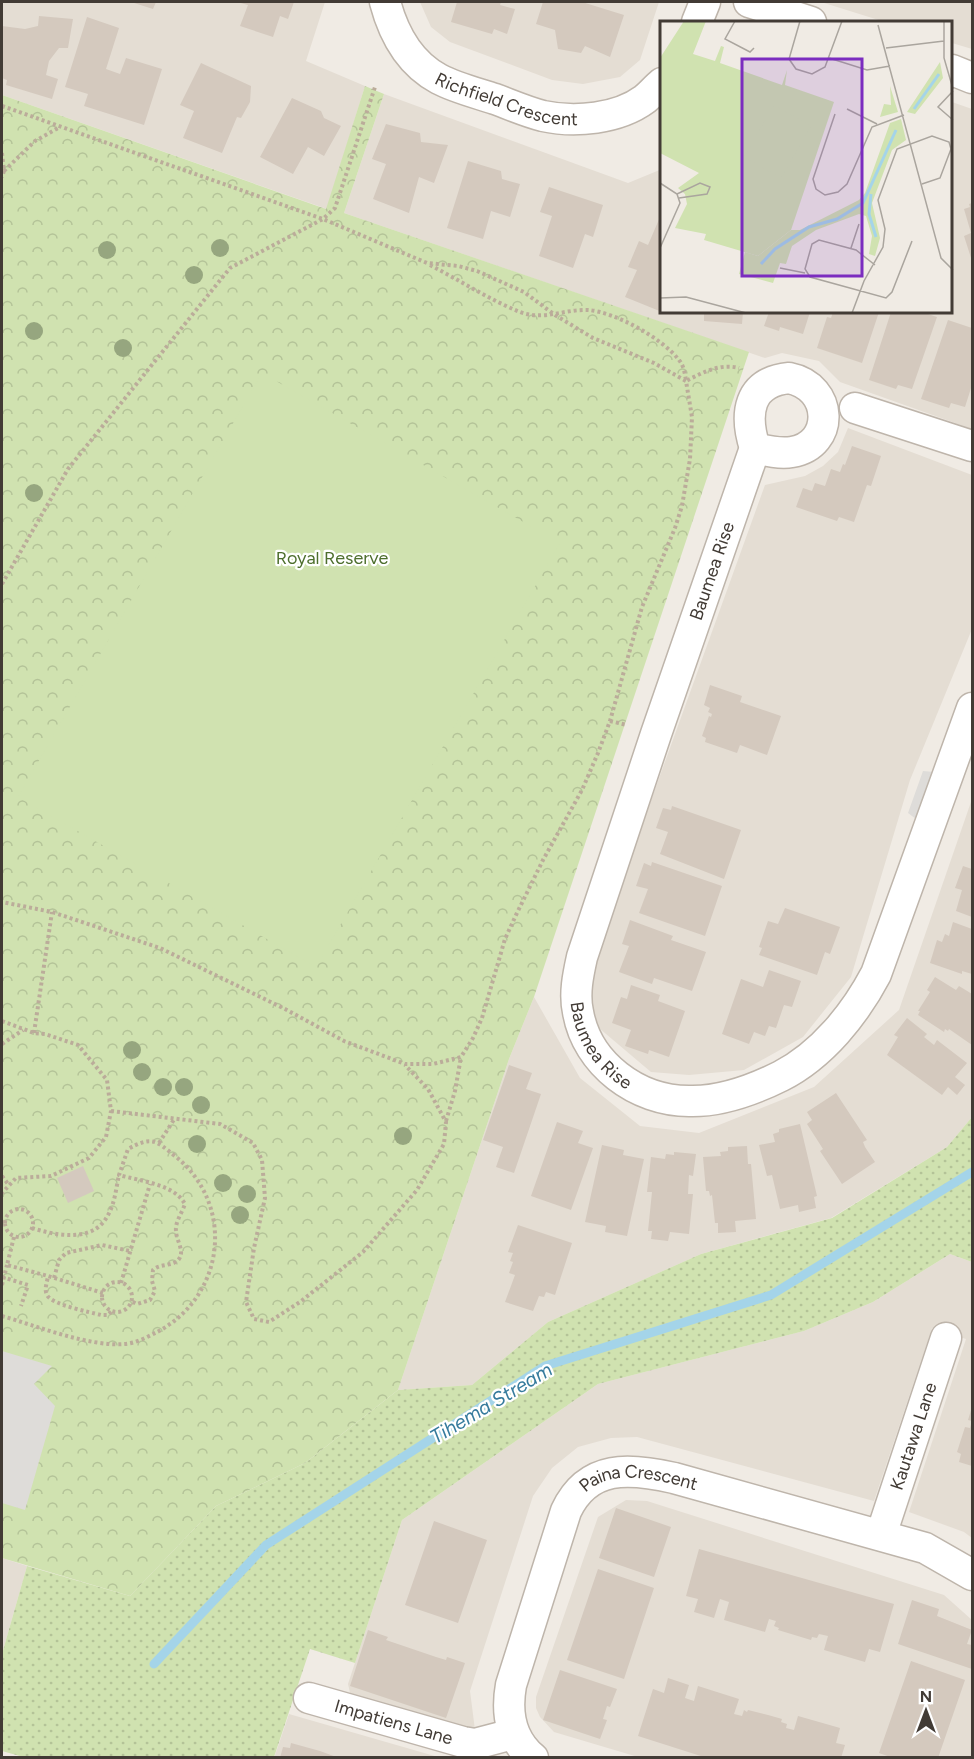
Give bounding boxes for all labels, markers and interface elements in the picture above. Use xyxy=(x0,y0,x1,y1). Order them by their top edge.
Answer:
inset map xyxy=(660,21,953,314)
street label: Richfield Crescent xyxy=(431,68,578,130)
street label: Baumea Rise xyxy=(685,519,739,623)
park label: Royal Reserve xyxy=(276,547,389,569)
street label: Baumea Rise xyxy=(565,1000,636,1094)
water label: Tihema Stream xyxy=(426,1357,556,1449)
street label: Kautawa Lane xyxy=(886,1380,942,1493)
street label: Paina Crescent xyxy=(575,1461,700,1497)
north arrow xyxy=(896,1681,956,1741)
text: N xyxy=(920,1687,932,1706)
street label: Impatiens Lane xyxy=(332,1695,456,1750)

